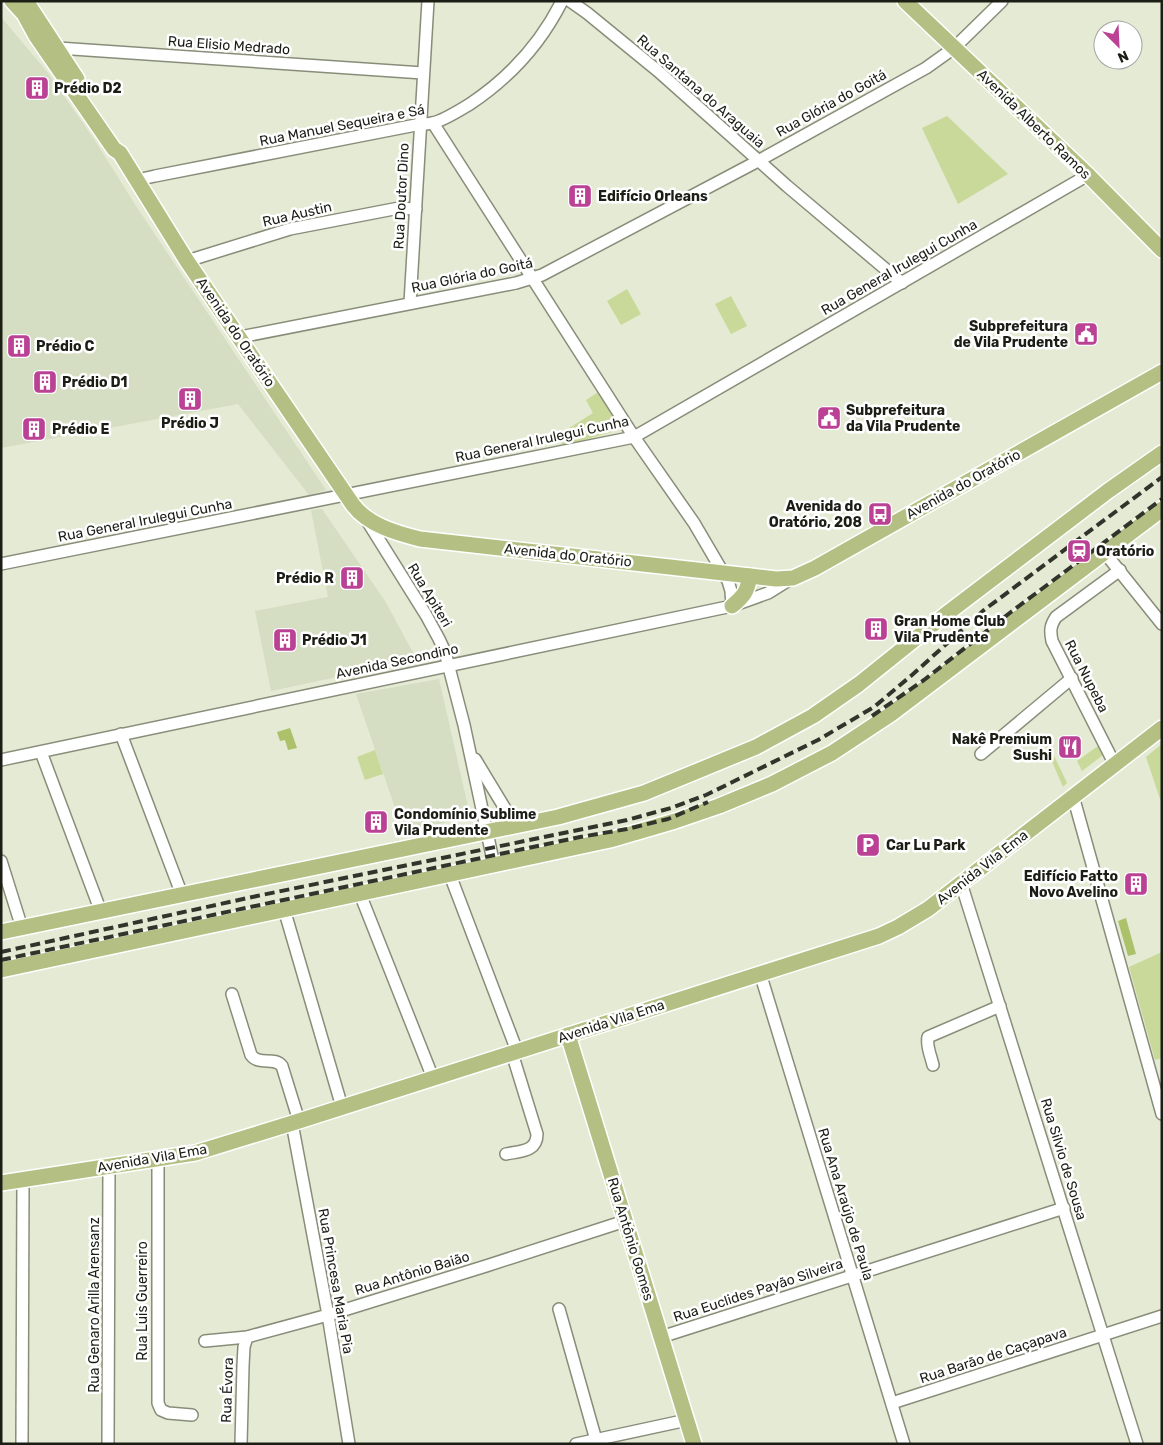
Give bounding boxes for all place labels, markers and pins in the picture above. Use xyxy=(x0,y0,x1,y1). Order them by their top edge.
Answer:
building icon: Prédio D2 xyxy=(24,75,50,101)
place label: Prédio D2 xyxy=(54,80,122,97)
building icon: Edifício Orleans xyxy=(567,183,593,209)
place label: Edifício Orleans xyxy=(598,188,708,205)
place label: Subprefeitura de Vila Prudente xyxy=(954,318,1068,351)
public building icon: Subprefeitura de Vila Prudente xyxy=(1073,321,1099,347)
building icon: Prédio C xyxy=(6,333,32,359)
place label: Prédio C xyxy=(36,338,94,355)
building icon: Prédio D1 xyxy=(32,369,58,395)
place label: Prédio D1 xyxy=(62,374,127,391)
building icon: Prédio J xyxy=(177,386,203,412)
place label: Subprefeitura da Vila Prudente xyxy=(846,402,960,435)
public building icon: Subprefeitura da Vila Prudente xyxy=(816,405,842,431)
place label: Prédio J xyxy=(161,415,219,432)
building icon: Prédio E xyxy=(21,416,47,442)
place label: Prédio E xyxy=(52,421,109,438)
place label: Avenida do Oratório, 208 xyxy=(769,498,862,531)
bus stop icon: Avenida do Oratório, 208 xyxy=(867,501,893,527)
station icon: Oratório xyxy=(1066,538,1092,564)
place label: Oratório xyxy=(1096,543,1154,560)
building icon: Prédio R xyxy=(339,565,365,591)
place label: Prédio R xyxy=(276,570,334,587)
place label: Gran Home Club Vila Prudente xyxy=(894,613,1005,646)
building icon: Gran Home Club Vila Prudente xyxy=(863,616,889,642)
building icon: Prédio J1 xyxy=(272,627,298,653)
place label: Prédio J1 xyxy=(302,632,367,649)
place label: Nakê Premium Sushi xyxy=(952,731,1052,764)
restaurant icon: Nakê Premium Sushi xyxy=(1057,734,1083,760)
place label: Condomínio Sublime Vila Prudente xyxy=(394,806,536,839)
building icon: Condomínio Sublime Vila Prudente xyxy=(363,809,389,835)
parking icon: Car Lu Park xyxy=(855,832,881,858)
place label: Car Lu Park xyxy=(886,837,966,854)
place label: Edifício Fatto Novo Avelino xyxy=(1024,868,1118,901)
building icon: Edifício Fatto Novo Avelino xyxy=(1123,871,1149,897)

